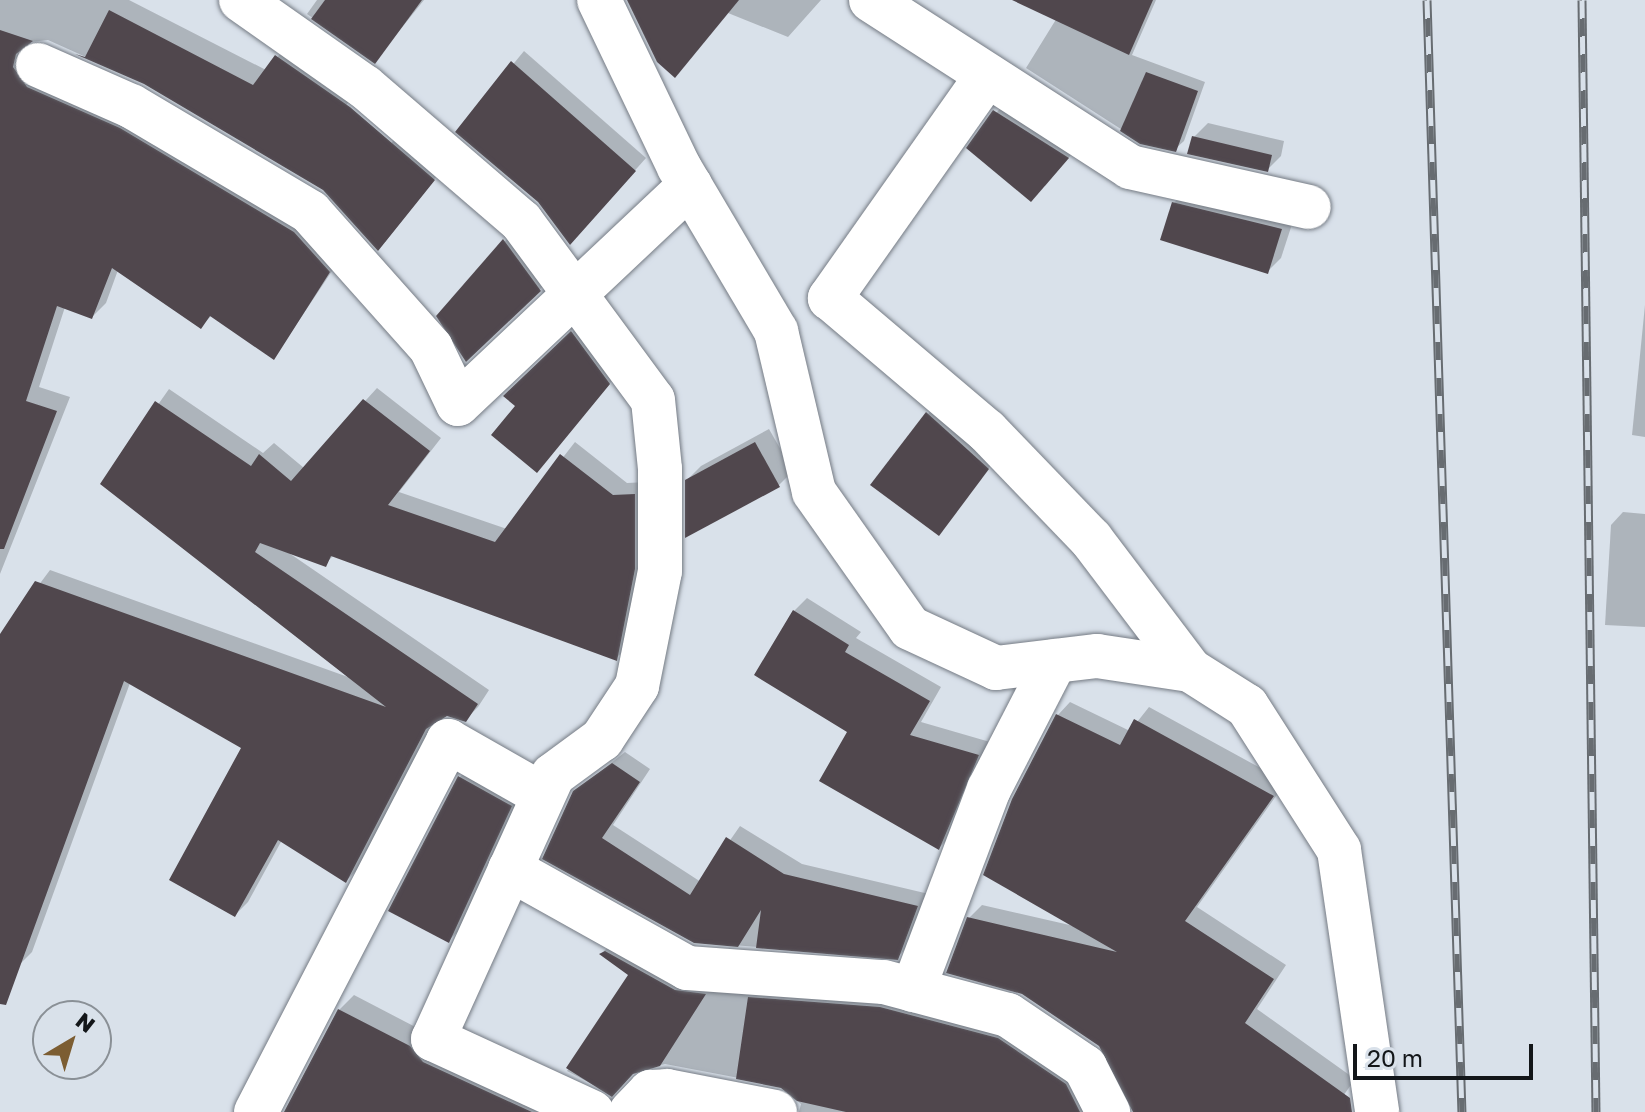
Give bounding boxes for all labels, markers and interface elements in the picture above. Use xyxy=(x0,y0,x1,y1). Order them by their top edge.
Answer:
north arrow xyxy=(32,1000,112,1080)
text: N xyxy=(71,1006,101,1038)
scale bar xyxy=(1357,1028,1537,1078)
text: 20 m xyxy=(1367,1043,1423,1072)

